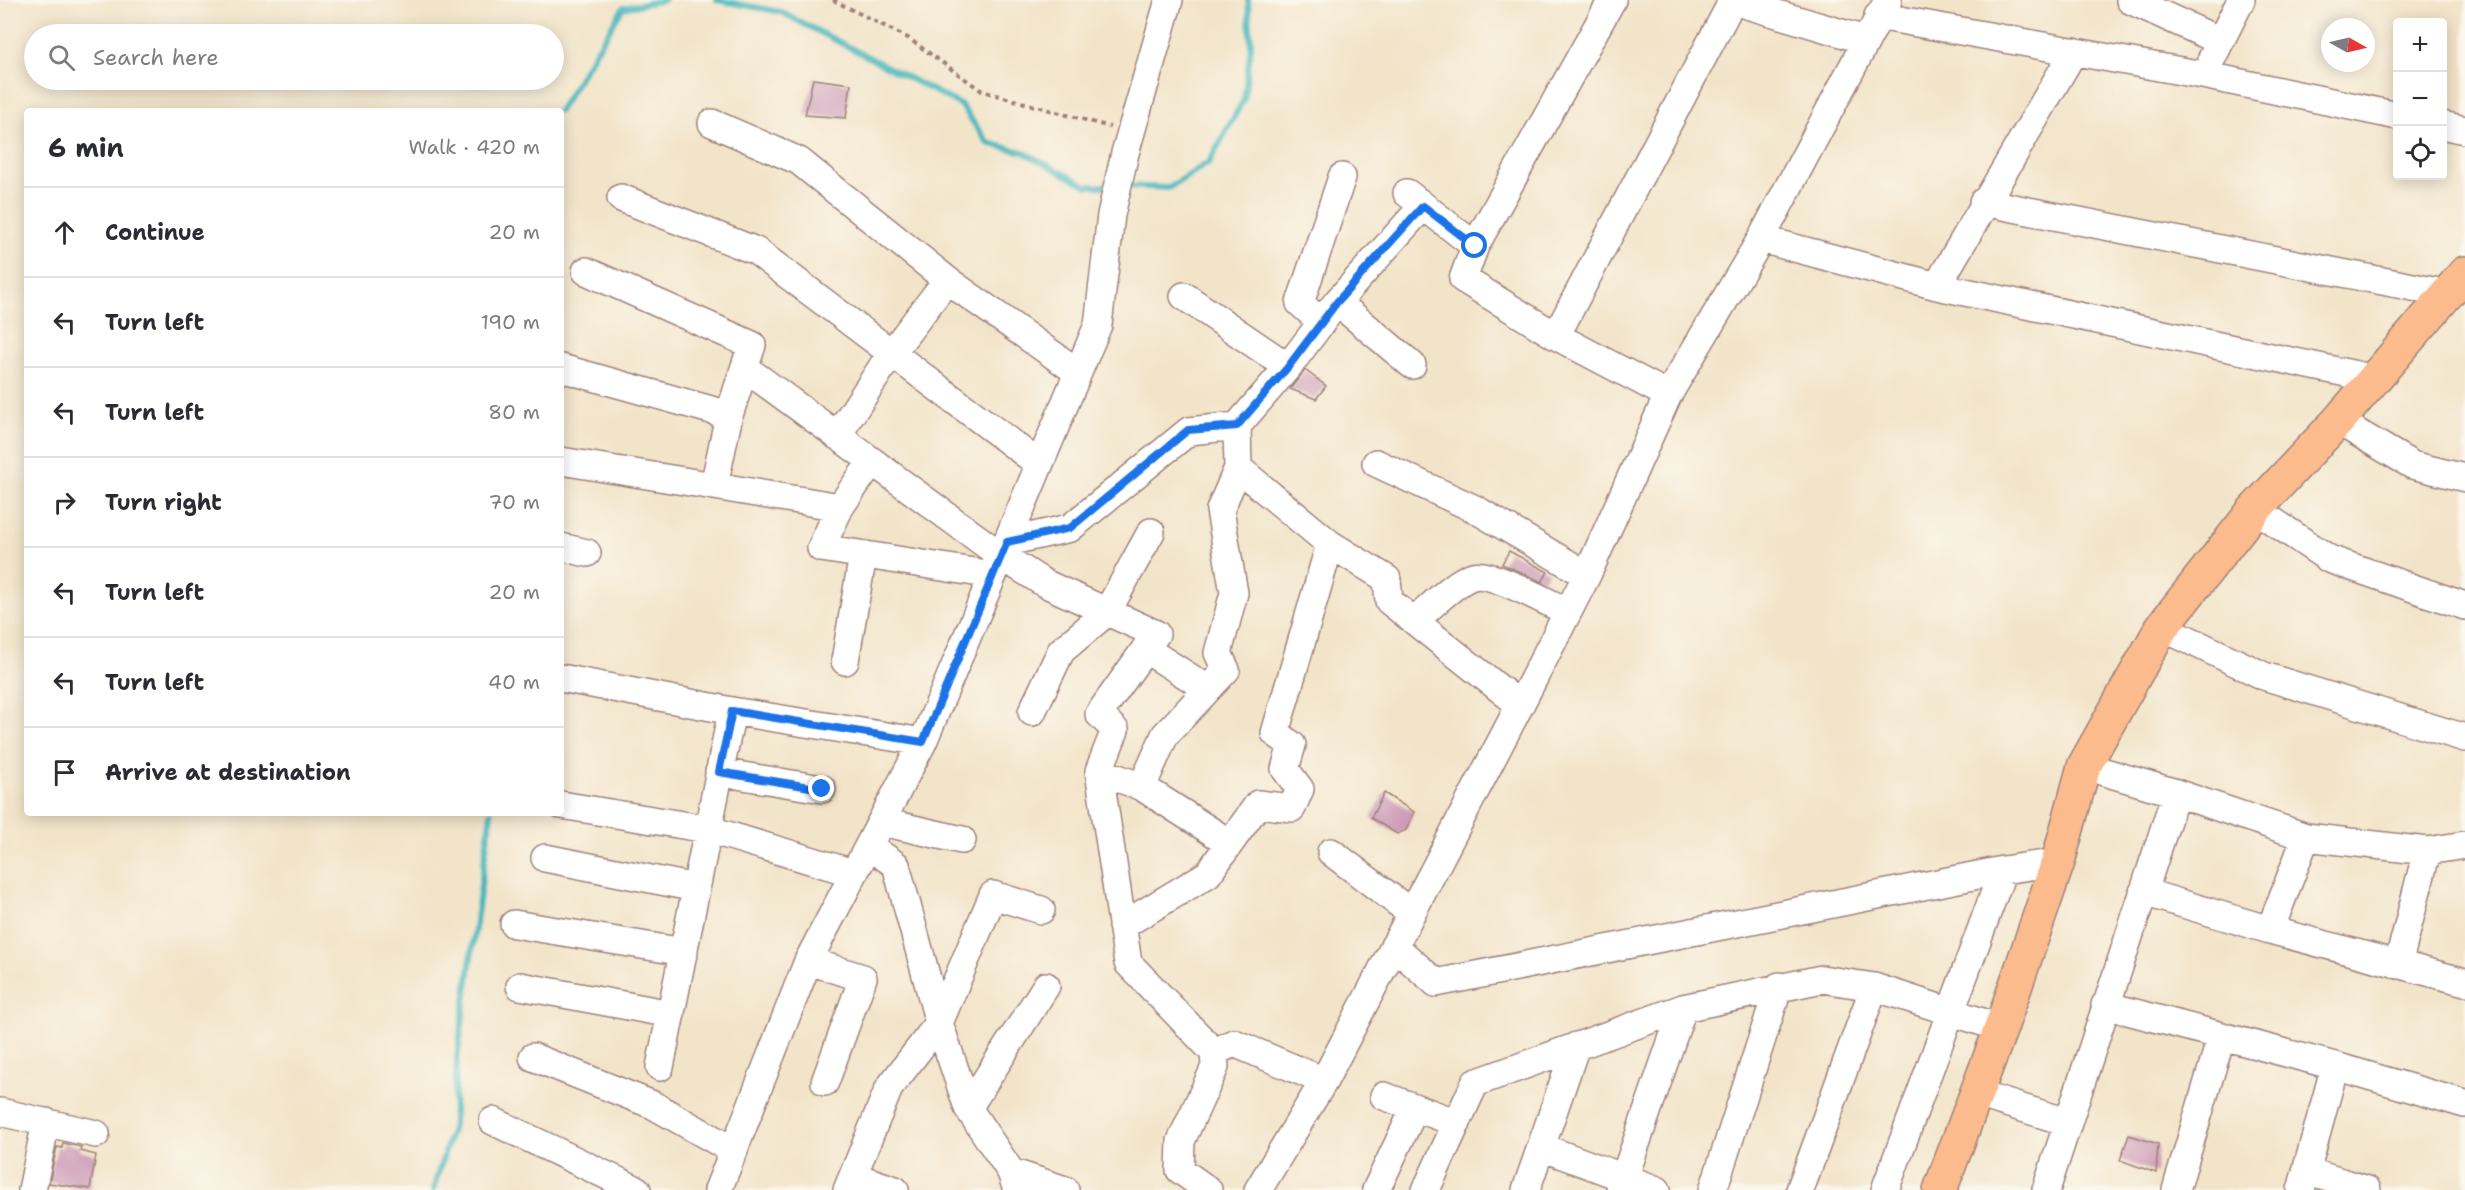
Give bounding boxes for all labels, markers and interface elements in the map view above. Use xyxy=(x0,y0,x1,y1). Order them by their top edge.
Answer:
north arrow xyxy=(2321,18,2375,72)
map controls xyxy=(2393,18,2447,180)
button: + xyxy=(2393,18,2447,72)
search box xyxy=(24,24,564,90)
icon: search xyxy=(45,41,78,74)
text: Search here xyxy=(93,43,219,72)
button: − xyxy=(2393,72,2447,126)
button: locate xyxy=(2393,126,2447,180)
text: 6 min xyxy=(48,130,124,165)
text: Walk · 420 m xyxy=(408,134,540,160)
icon: ahead xyxy=(48,216,81,249)
text: Continue xyxy=(105,218,205,247)
text: 20 m xyxy=(489,219,540,245)
route start xyxy=(1461,232,1487,258)
icon: left xyxy=(48,306,81,339)
text: Turn left xyxy=(105,308,204,337)
text: 190 m xyxy=(481,309,540,335)
icon: left xyxy=(48,396,81,429)
text: Turn left xyxy=(105,398,204,427)
text: 80 m xyxy=(488,399,540,425)
icon: right xyxy=(48,486,81,519)
text: Turn right xyxy=(105,488,222,517)
text: 70 m xyxy=(488,489,540,515)
icon: left xyxy=(48,576,81,609)
text: Turn left xyxy=(105,578,204,607)
text: 20 m xyxy=(489,579,540,605)
icon: left xyxy=(48,666,81,699)
text: Turn left xyxy=(105,668,204,697)
text: 40 m xyxy=(488,669,540,695)
icon: arrive xyxy=(48,756,81,789)
text: Arrive at destination xyxy=(105,758,351,787)
route end xyxy=(808,775,834,801)

